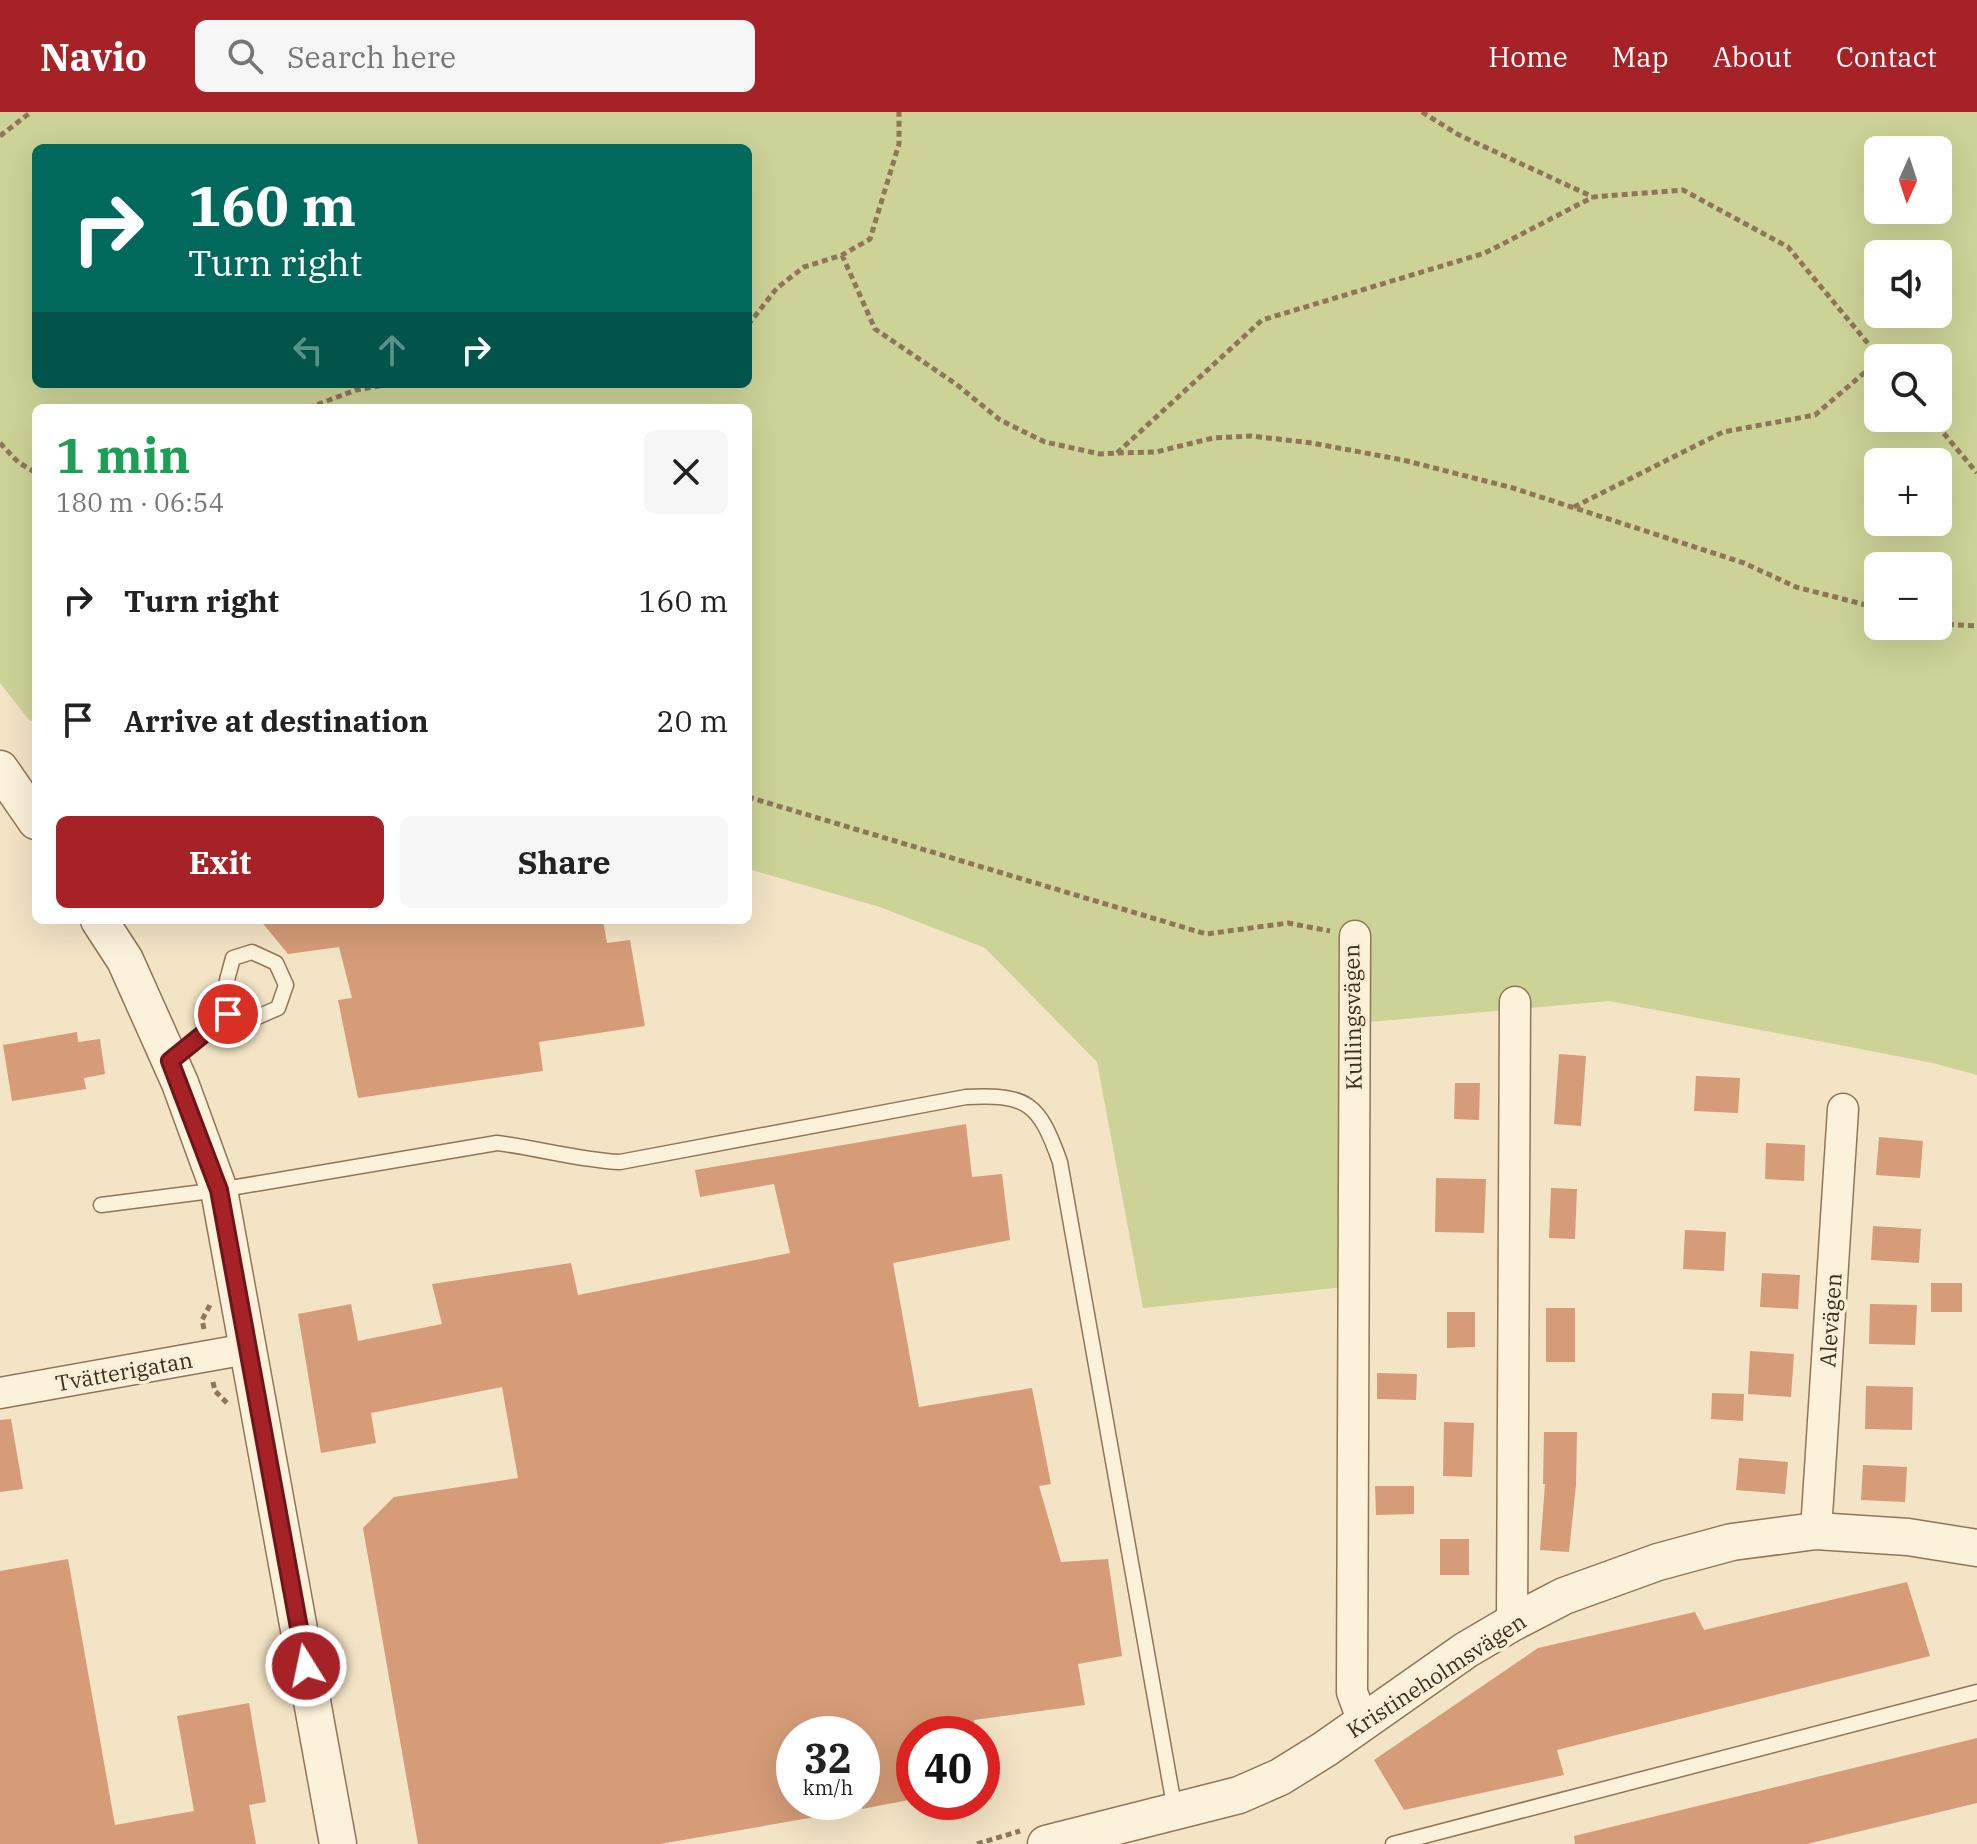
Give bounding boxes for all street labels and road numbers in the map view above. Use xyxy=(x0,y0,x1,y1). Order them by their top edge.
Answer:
street label: Kullingsvägen xyxy=(1336,944,1368,1090)
street label: Alevägen xyxy=(1812,1272,1848,1368)
street label: Tvätterigatan xyxy=(53,1345,195,1397)
street label: Kristineholmsvägen xyxy=(1341,1606,1531,1744)

